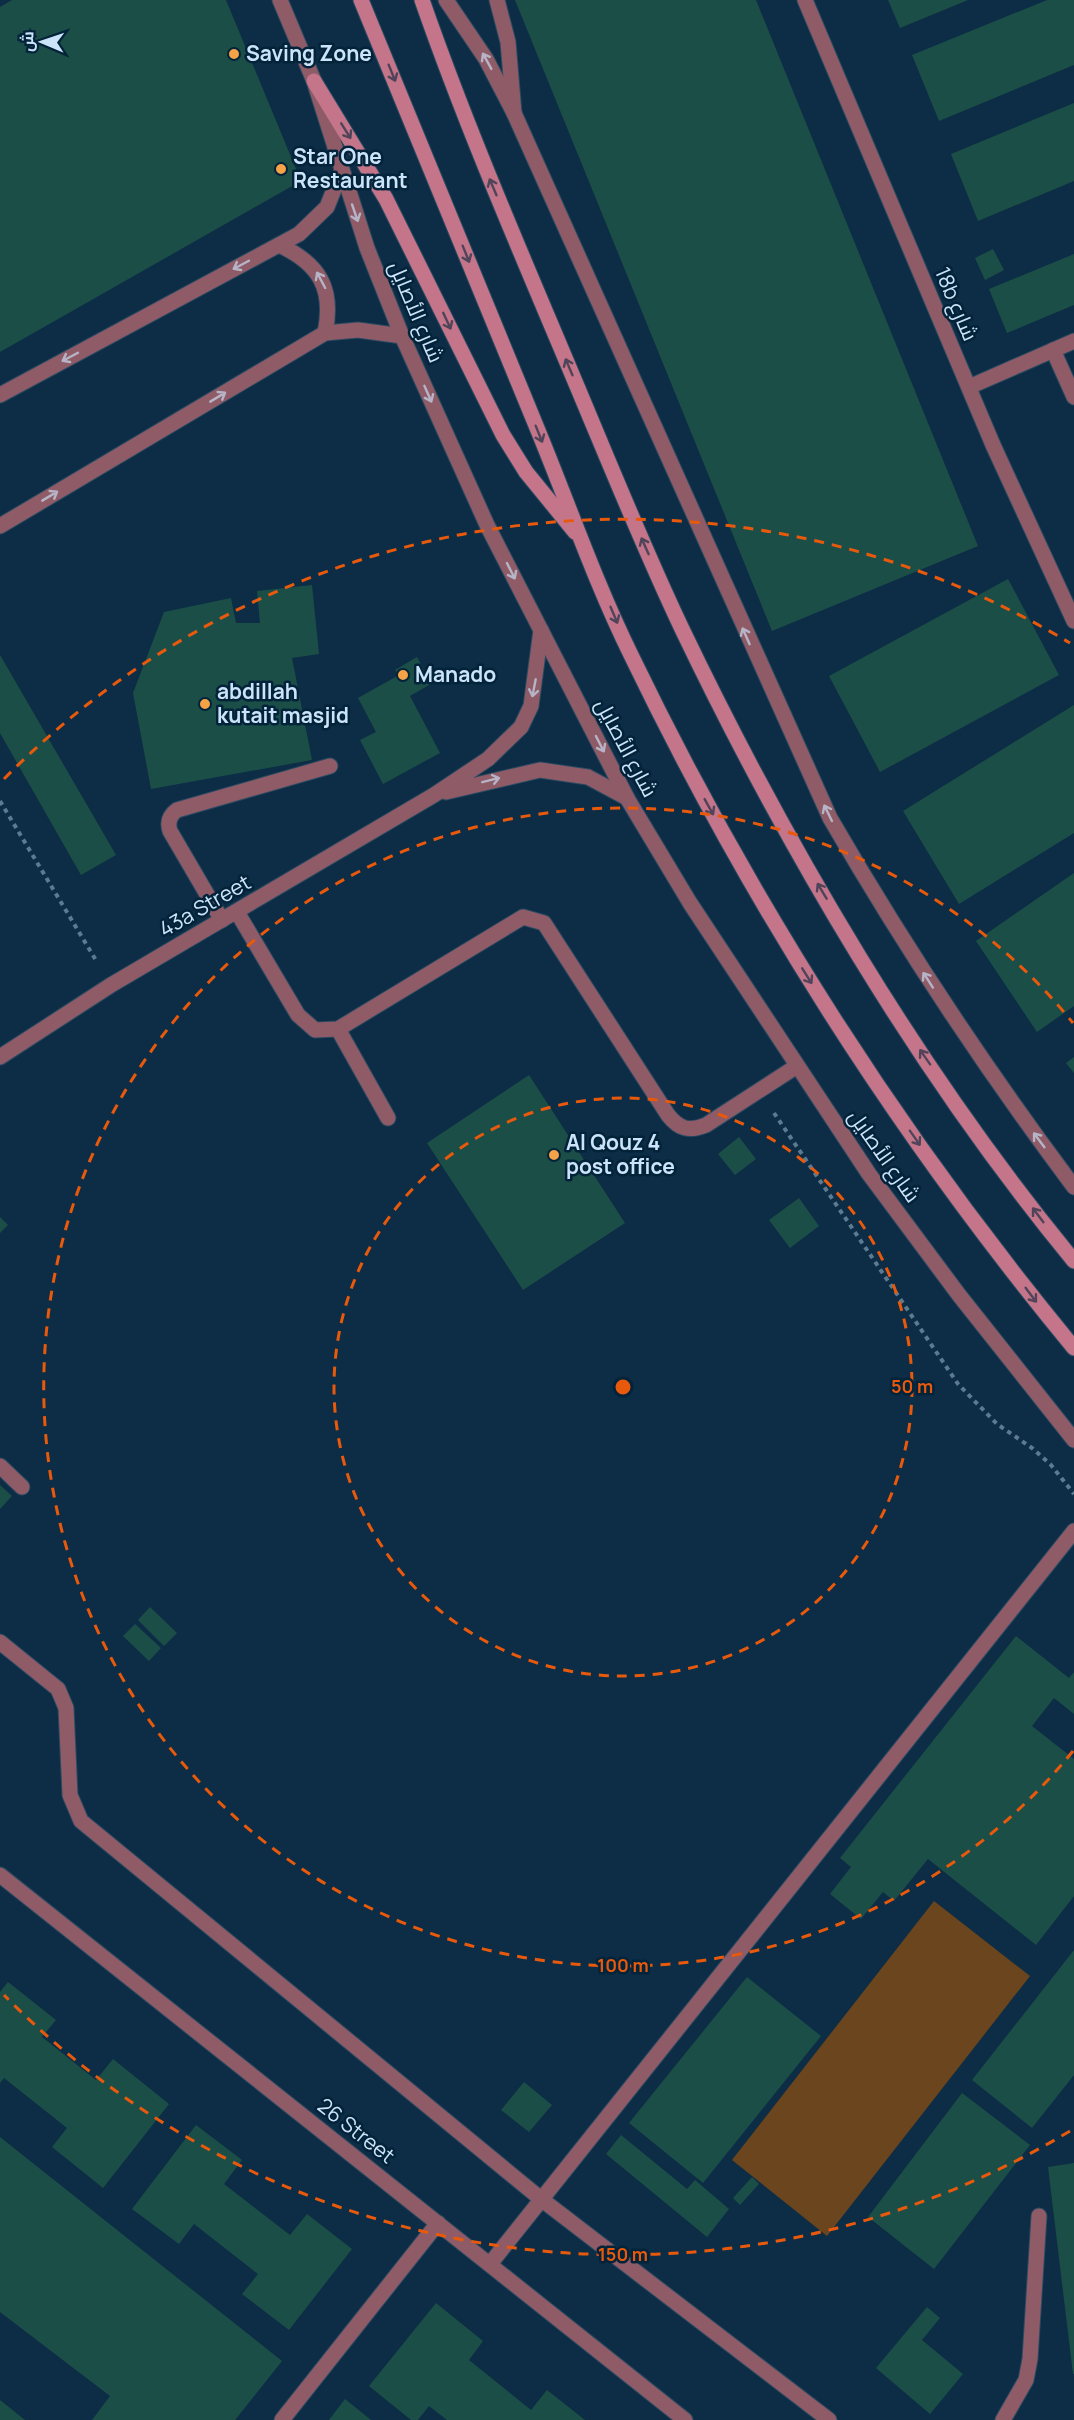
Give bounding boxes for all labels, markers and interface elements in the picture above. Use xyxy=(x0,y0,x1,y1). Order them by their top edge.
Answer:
north arrow xyxy=(12,12,72,72)
text: ش xyxy=(16,31,38,52)
place label: Saving Zone xyxy=(246,39,372,67)
marker: Saving Zone xyxy=(227,47,241,61)
one-way arrow xyxy=(481,53,493,70)
one-way arrow xyxy=(387,64,398,82)
one-way arrow xyxy=(339,122,352,139)
place label: Star One Restaurant xyxy=(293,142,408,194)
marker: Star One Restaurant xyxy=(274,162,288,176)
one-way arrow xyxy=(487,179,498,197)
one-way arrow xyxy=(351,203,362,222)
one-way arrow xyxy=(461,244,472,263)
street label: شارع الأصايل xyxy=(382,257,451,367)
one-way arrow xyxy=(233,260,251,271)
street label: 18b شارع xyxy=(928,262,985,345)
one-way arrow xyxy=(314,271,326,289)
one-way arrow xyxy=(441,312,453,330)
one-way arrow xyxy=(61,352,79,363)
one-way arrow xyxy=(563,358,574,377)
one-way arrow xyxy=(423,384,434,403)
one-way arrow xyxy=(209,390,226,402)
one-way arrow xyxy=(534,425,545,443)
one-way arrow xyxy=(41,490,58,502)
one-way arrow xyxy=(639,538,650,556)
one-way arrow xyxy=(505,561,517,579)
one-way arrow xyxy=(609,605,620,623)
one-way arrow xyxy=(740,627,751,645)
place label: Manado xyxy=(415,660,496,688)
marker: Manado xyxy=(396,668,410,682)
place label: abdillah kutait masjid xyxy=(217,677,349,729)
one-way arrow xyxy=(528,678,539,698)
street label: شارع الأصايل xyxy=(588,693,665,802)
marker: abdillah kutait masjid xyxy=(198,697,212,711)
one-way arrow xyxy=(594,735,606,752)
one-way arrow xyxy=(481,773,500,785)
one-way arrow xyxy=(703,798,715,815)
one-way arrow xyxy=(821,804,833,822)
street label: 43a Street xyxy=(154,868,255,943)
one-way arrow xyxy=(815,883,827,900)
one-way arrow xyxy=(801,967,814,984)
one-way arrow xyxy=(922,972,934,989)
one-way arrow xyxy=(918,1048,931,1065)
street label: شارع الأصايل xyxy=(842,1103,927,1208)
place label: Al Qouz 4 post office xyxy=(566,1128,675,1180)
one-way arrow xyxy=(909,1129,921,1146)
one-way arrow xyxy=(1033,1132,1046,1148)
marker: Al Qouz 4 post office xyxy=(547,1148,561,1162)
one-way arrow xyxy=(1032,1207,1045,1223)
one-way arrow xyxy=(1025,1286,1038,1302)
text: 50 m xyxy=(891,1374,933,1398)
centre of rings xyxy=(613,1377,633,1397)
text: 100 m xyxy=(597,1953,649,1977)
street label: 26 Street xyxy=(312,2091,401,2169)
text: 150 m xyxy=(598,2242,648,2266)

